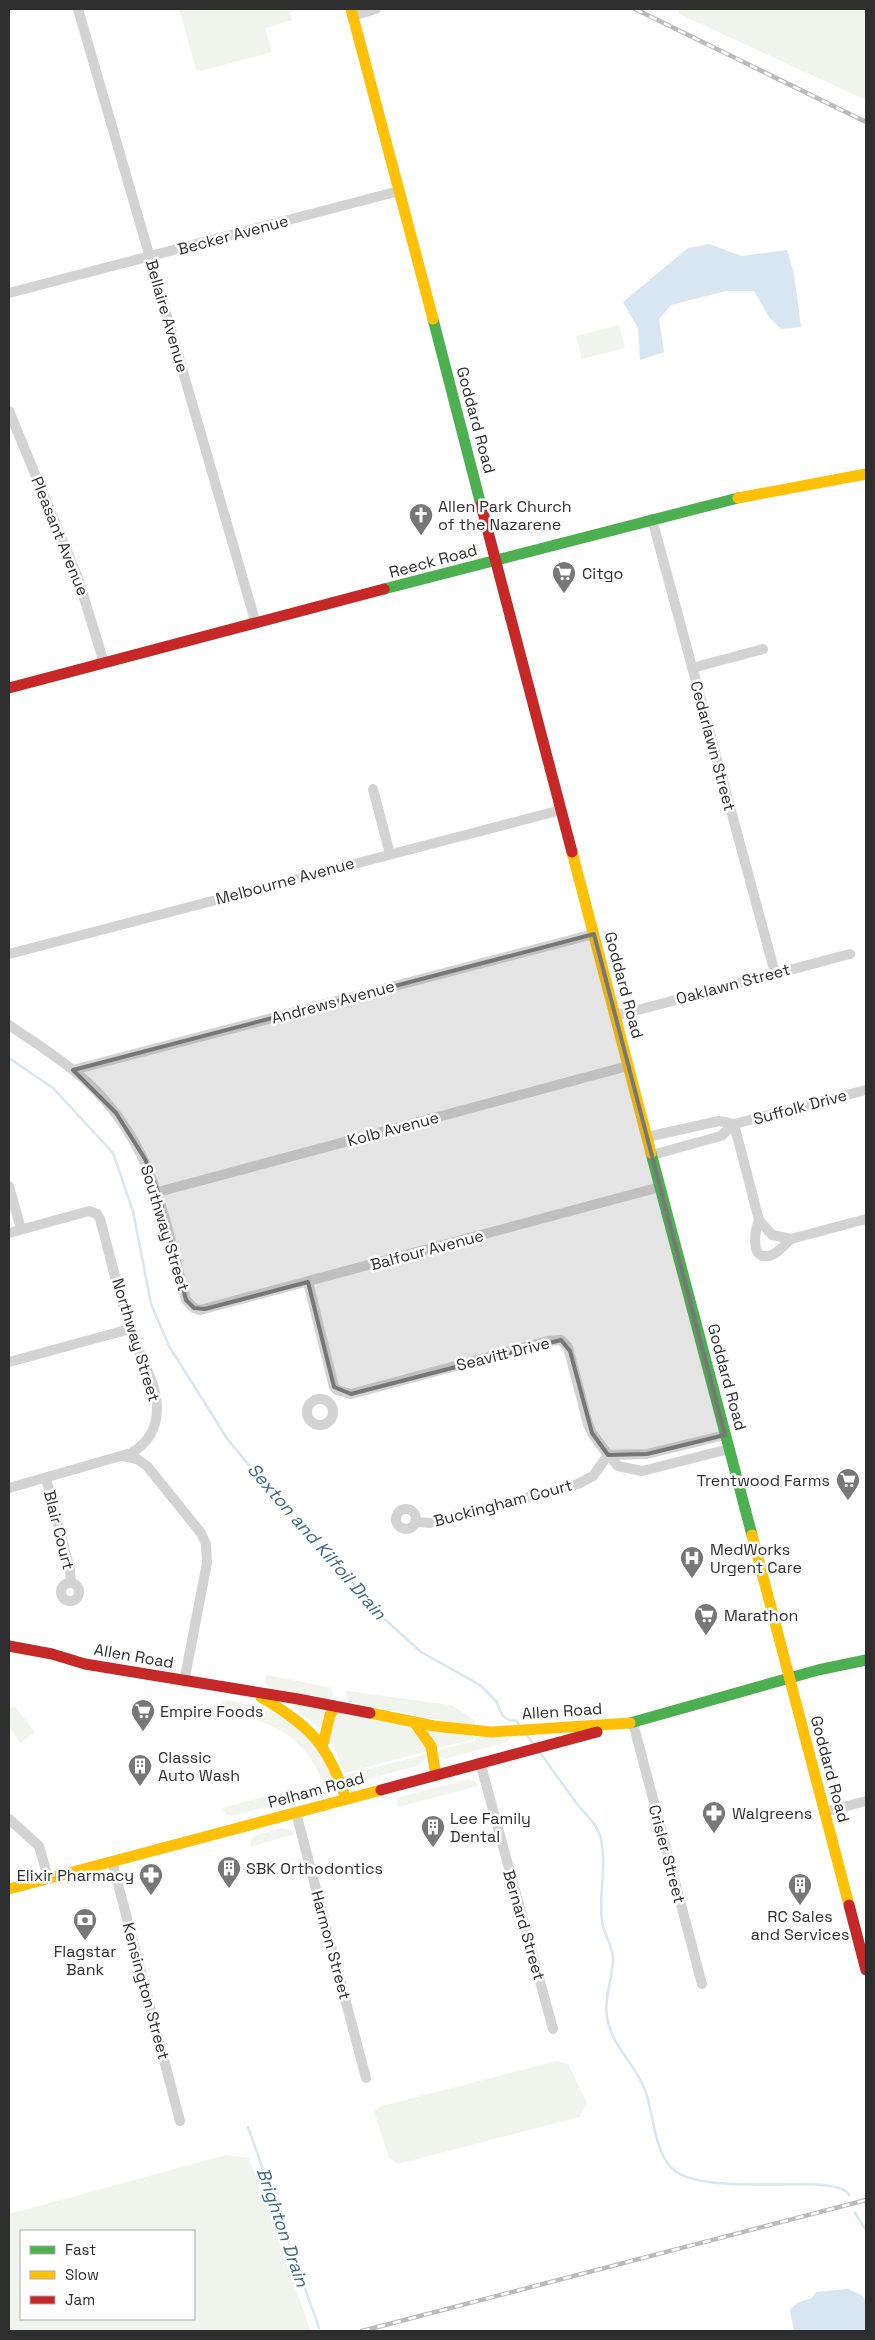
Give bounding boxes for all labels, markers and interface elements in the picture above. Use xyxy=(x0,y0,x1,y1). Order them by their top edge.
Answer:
street label: Becker Avenue xyxy=(175,210,291,260)
street label: Bellaire Avenue xyxy=(141,257,193,375)
street label: Goddard Road xyxy=(452,364,500,476)
street label: Pleasant Avenue xyxy=(26,473,94,599)
place label: Allen Park Church of the Nazarene xyxy=(438,496,572,535)
church icon: Allen Park Church of the Nazarene xyxy=(408,502,434,536)
street label: Reeck Road xyxy=(387,539,479,583)
supermarket icon: Citgo xyxy=(551,560,577,594)
place label: Citgo xyxy=(582,563,623,584)
street label: Cedarlawn Street xyxy=(686,679,740,813)
street label: Melbourne Avenue xyxy=(213,852,357,910)
street label: Goddard Road xyxy=(600,929,648,1041)
street label: Oaklawn Street xyxy=(674,959,792,1009)
street label: Andrews Avenue xyxy=(269,975,397,1029)
street label: Suffolk Drive xyxy=(751,1084,849,1130)
street label: Kolb Avenue xyxy=(345,1107,441,1151)
street label: Southway Street xyxy=(136,1162,194,1294)
street label: Balfour Avenue xyxy=(368,1225,486,1275)
street label: Northway Street xyxy=(107,1276,165,1404)
street label: Goddard Road xyxy=(703,1321,751,1433)
street label: Seavitt Drive xyxy=(454,1332,552,1376)
water label: Sexton and Kilfoil Drain xyxy=(243,1458,392,1625)
supermarket icon: Trentwood Farms xyxy=(835,1467,861,1501)
place label: Trentwood Farms xyxy=(697,1470,830,1491)
street label: Buckingham Court xyxy=(431,1474,575,1532)
street label: Blair Court xyxy=(39,1488,79,1572)
place label: MedWorks Urgent Care xyxy=(710,1539,802,1578)
hospital icon: MedWorks Urgent Care xyxy=(679,1545,705,1579)
supermarket icon: Marathon xyxy=(693,1602,719,1636)
place label: Marathon xyxy=(724,1605,798,1626)
street label: Allen Road xyxy=(92,1639,176,1673)
supermarket icon: Empire Foods xyxy=(130,1698,156,1732)
street label: Allen Road xyxy=(521,1698,603,1724)
place label: Empire Foods xyxy=(160,1701,263,1722)
street label: Goddard Road xyxy=(806,1713,854,1825)
place label: Classic Auto Wash xyxy=(158,1747,240,1786)
building icon: Classic Auto Wash xyxy=(127,1753,153,1787)
street label: Pelham Road xyxy=(266,1767,366,1813)
pharmacy icon: Walgreens xyxy=(701,1800,727,1834)
street label: Crisler Street xyxy=(644,1802,690,1906)
place label: Walgreens xyxy=(732,1803,812,1824)
place label: Lee Family Dental xyxy=(450,1808,531,1847)
building icon: Lee Family Dental xyxy=(420,1814,446,1848)
building icon: SBK Orthodontics xyxy=(216,1855,242,1889)
place label: SBK Orthodontics xyxy=(246,1858,383,1879)
pharmacy icon: Elixir Pharmacy xyxy=(138,1862,164,1896)
place label: Elixir Pharmacy xyxy=(17,1865,134,1886)
street label: Bernard Street xyxy=(498,1867,550,1983)
building icon: RC Sales and Services xyxy=(787,1872,813,1906)
street label: Harmon Street xyxy=(306,1888,356,2002)
place label: RC Sales and Services xyxy=(751,1906,849,1945)
bank icon: Flagstar Bank xyxy=(72,1907,98,1941)
street label: Kensington Street xyxy=(118,1920,174,2062)
place label: Flagstar Bank xyxy=(54,1941,116,1980)
water label: Brighton Drain xyxy=(252,2164,314,2290)
legend xyxy=(20,2230,195,2320)
text: Fast xyxy=(65,2240,96,2259)
text: Slow xyxy=(65,2265,99,2284)
text: Jam xyxy=(65,2290,95,2309)

